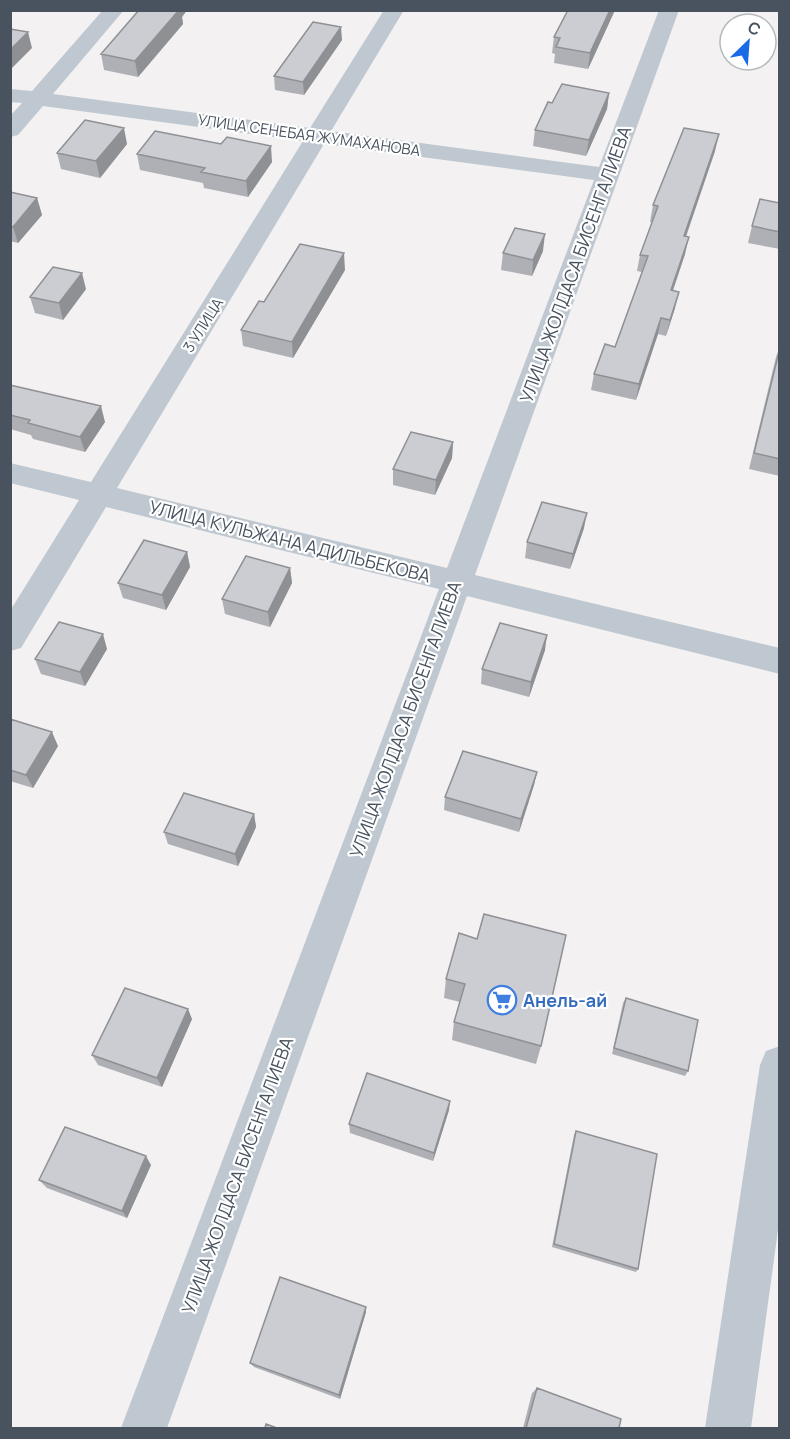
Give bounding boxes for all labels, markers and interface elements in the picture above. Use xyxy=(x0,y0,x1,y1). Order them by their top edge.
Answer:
north arrow xyxy=(718,12,778,72)
text: С xyxy=(744,16,765,41)
street label: УЛИЦА СЕНЕБАЯ ЖУМАХАНОВА xyxy=(196,109,422,161)
street label: УЛИЦА ЖОЛДАСА БИСЕНГАЛИЕВА xyxy=(514,122,637,406)
street label: 3 УЛИЦА xyxy=(178,293,228,356)
street label: УЛИЦА КУЛЬЖАНА АДИЛЬБЕКОВА xyxy=(147,494,434,588)
street label: УЛИЦА ЖОЛДАСА БИСЕНГАЛИЕВА xyxy=(344,577,467,861)
supermarket icon: Анель-ай xyxy=(486,984,518,1016)
place label: Анель-ай xyxy=(523,988,607,1012)
street label: УЛИЦА ЖОЛДАСА БИСЕНГАЛИЕВА xyxy=(176,1033,299,1317)

